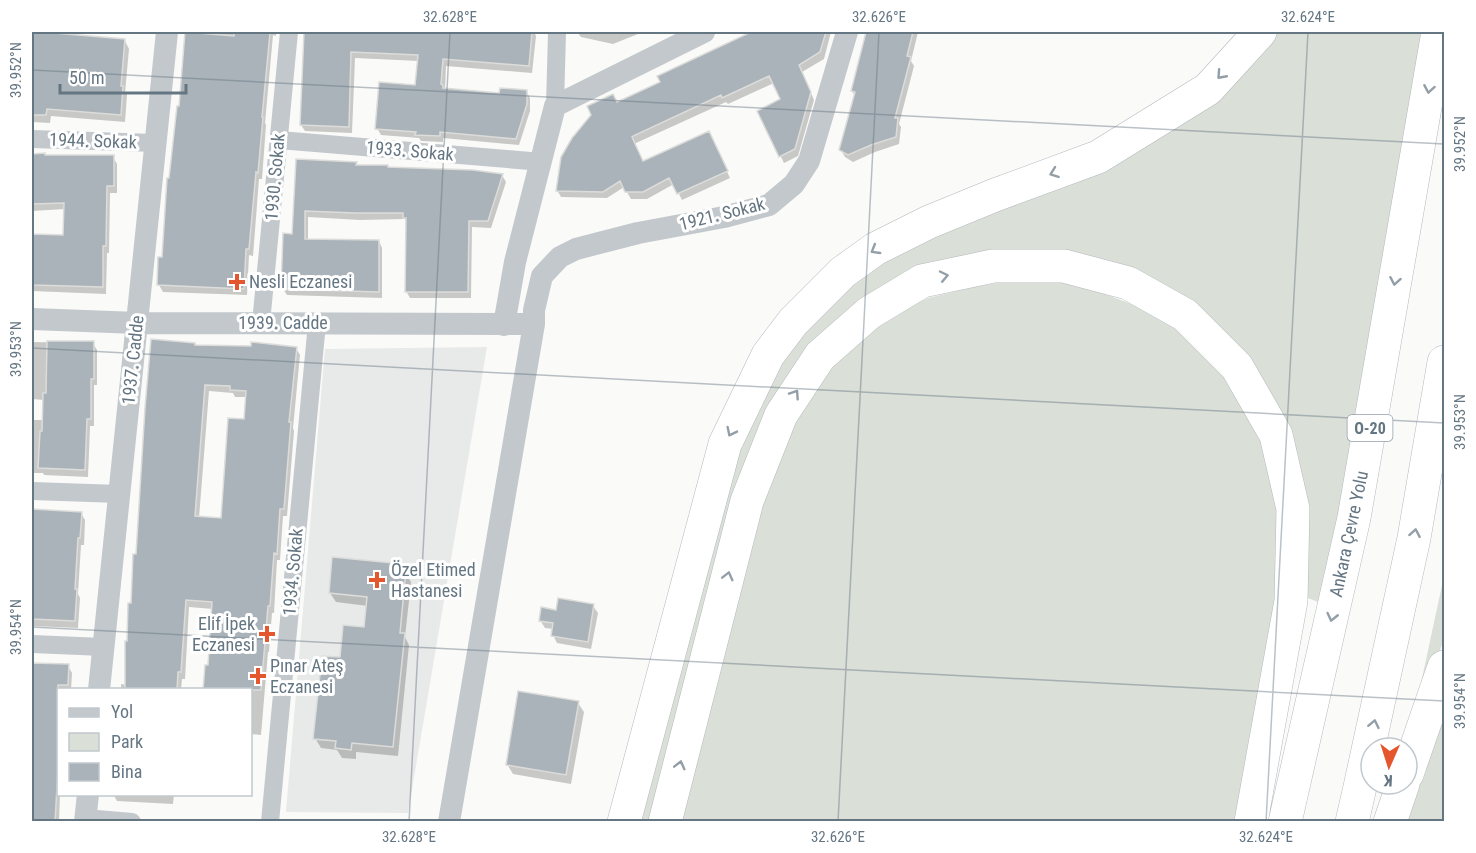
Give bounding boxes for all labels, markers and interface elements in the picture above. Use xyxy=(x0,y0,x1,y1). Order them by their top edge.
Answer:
text: 32.628°E xyxy=(423,8,477,26)
text: 32.626°E xyxy=(852,8,906,26)
text: 32.624°E xyxy=(1281,8,1335,26)
text: 39.952°N xyxy=(7,42,25,98)
scale bar xyxy=(60,57,186,95)
text: 50 m xyxy=(69,67,104,88)
one-way arrow xyxy=(1217,68,1228,79)
one-way arrow xyxy=(1423,84,1436,94)
text: 39.952°N xyxy=(1451,116,1469,172)
street label: 1944. Sokak xyxy=(49,128,137,153)
street label: 1930. Sokak xyxy=(260,132,289,222)
street label: 1933. Sokak xyxy=(365,136,455,165)
one-way arrow xyxy=(1049,166,1060,178)
street label: 1921. Sokak xyxy=(677,193,767,234)
one-way arrow xyxy=(871,243,881,254)
place label: Nesli Eczanesi xyxy=(249,271,352,292)
one-way arrow xyxy=(939,271,949,284)
marker: Nesli Eczanesi xyxy=(230,275,244,289)
one-way arrow xyxy=(1390,277,1402,286)
street label: 1939. Cadde xyxy=(238,312,328,333)
street label: 1937. Cadde xyxy=(117,314,148,406)
text: 39.953°N xyxy=(7,321,25,377)
one-way arrow xyxy=(788,390,799,401)
text: 39.953°N xyxy=(1451,394,1469,450)
road number: O-20 xyxy=(1348,415,1392,441)
one-way arrow xyxy=(727,426,739,437)
street label: Ankara Çevre Yolu xyxy=(1325,469,1372,599)
street label: 1934. Sokak xyxy=(278,527,307,617)
one-way arrow xyxy=(1408,528,1420,537)
place label: Özel Etimed Hastanesi xyxy=(391,559,476,601)
marker: Özel Etimed Hastanesi xyxy=(368,571,386,589)
one-way arrow xyxy=(720,571,733,581)
text: 39.954°N xyxy=(7,599,25,655)
one-way arrow xyxy=(1326,612,1339,622)
place label: Elif İpek Eczanesi xyxy=(192,613,255,655)
marker: Elif İpek Eczanesi xyxy=(260,627,274,641)
place label: Pınar Ateş Eczanesi xyxy=(270,655,343,697)
marker: Pınar Ateş Eczanesi xyxy=(251,669,265,683)
text: 39.954°N xyxy=(1451,673,1469,729)
legend xyxy=(57,688,252,796)
text: Yol xyxy=(111,701,133,722)
one-way arrow xyxy=(1367,719,1380,729)
text: Park xyxy=(111,731,143,752)
north arrow xyxy=(1359,736,1419,796)
one-way arrow xyxy=(672,760,685,770)
text: Bina xyxy=(111,761,142,782)
text: K xyxy=(1383,771,1393,790)
text: 32.628°E xyxy=(382,828,436,846)
text: 32.626°E xyxy=(811,828,865,846)
text: 32.624°E xyxy=(1239,828,1293,846)

